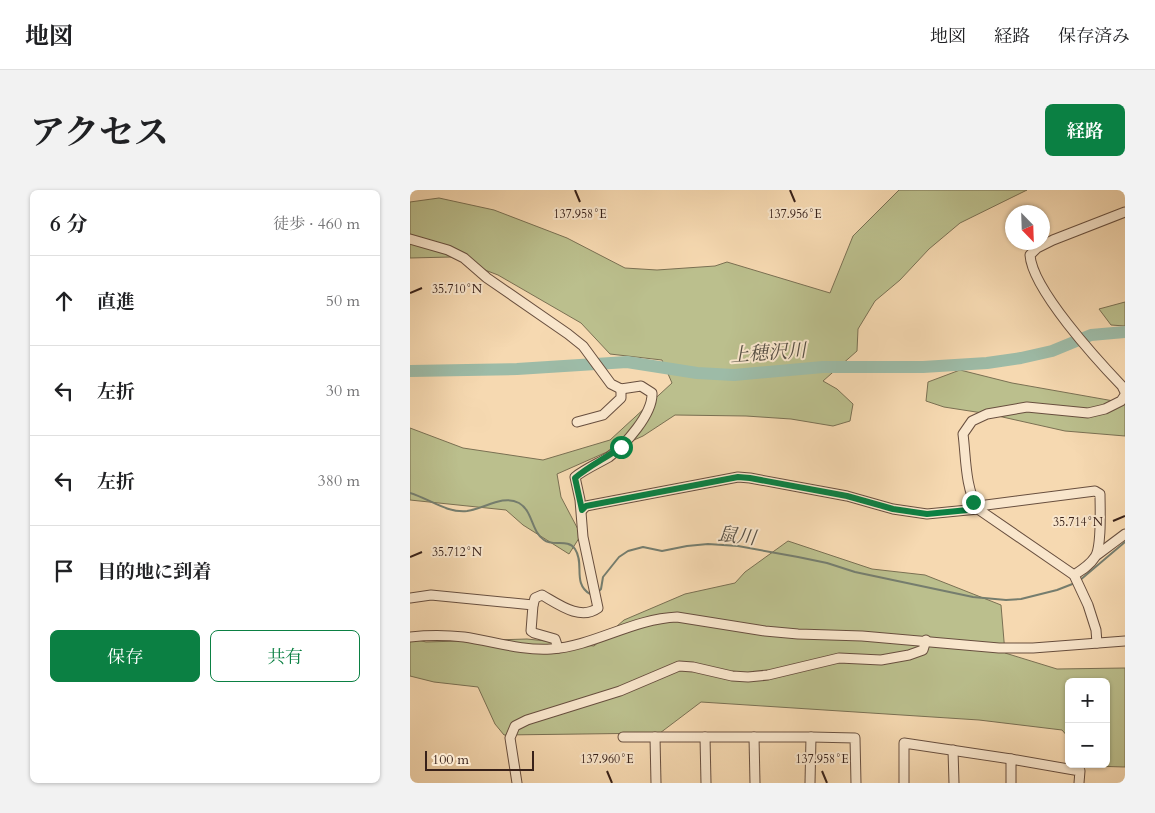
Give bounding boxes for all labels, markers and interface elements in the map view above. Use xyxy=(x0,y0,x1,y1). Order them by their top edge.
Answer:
text: 地図 xyxy=(25,20,73,53)
text: 地図 xyxy=(930,24,966,49)
text: 経路 xyxy=(994,24,1030,49)
text: 保存済み xyxy=(1058,24,1130,49)
button: 経路 xyxy=(1045,104,1125,156)
text: アクセス xyxy=(30,109,169,157)
north arrow xyxy=(1005,205,1050,250)
text: 137.958°E xyxy=(553,206,607,222)
text: 137.956°E xyxy=(768,206,822,222)
text: 6 分 xyxy=(50,210,87,239)
text: 徒歩 · 460 m xyxy=(273,213,360,235)
text: 35.710°N xyxy=(432,281,483,297)
icon: ahead xyxy=(50,287,78,315)
text: 直進 xyxy=(97,289,135,315)
text: 50 m xyxy=(326,290,360,312)
water label: 上穂沢川 xyxy=(729,337,809,369)
icon: left xyxy=(50,377,78,405)
text: 左折 xyxy=(97,379,135,405)
text: 30 m xyxy=(326,380,360,402)
route start xyxy=(610,436,633,459)
icon: left xyxy=(50,467,78,495)
text: 左折 xyxy=(97,469,135,495)
text: 380 m xyxy=(318,470,360,492)
route end xyxy=(962,491,985,514)
text: 35.714°N xyxy=(1053,514,1104,530)
water label: 鼠川 xyxy=(716,521,759,551)
text: 35.712°N xyxy=(432,544,483,560)
icon: arrive xyxy=(50,557,78,585)
text: 目的地に到着 xyxy=(97,559,211,585)
button: 保存 xyxy=(50,630,200,682)
button: 共有 xyxy=(210,630,360,682)
map controls xyxy=(1065,678,1110,768)
button: + xyxy=(1065,678,1110,723)
button: − xyxy=(1065,723,1110,768)
scale bar xyxy=(425,748,534,771)
text: 100 m xyxy=(432,750,469,769)
text: 137.960°E xyxy=(580,751,634,767)
text: 137.958°E xyxy=(795,751,849,767)

